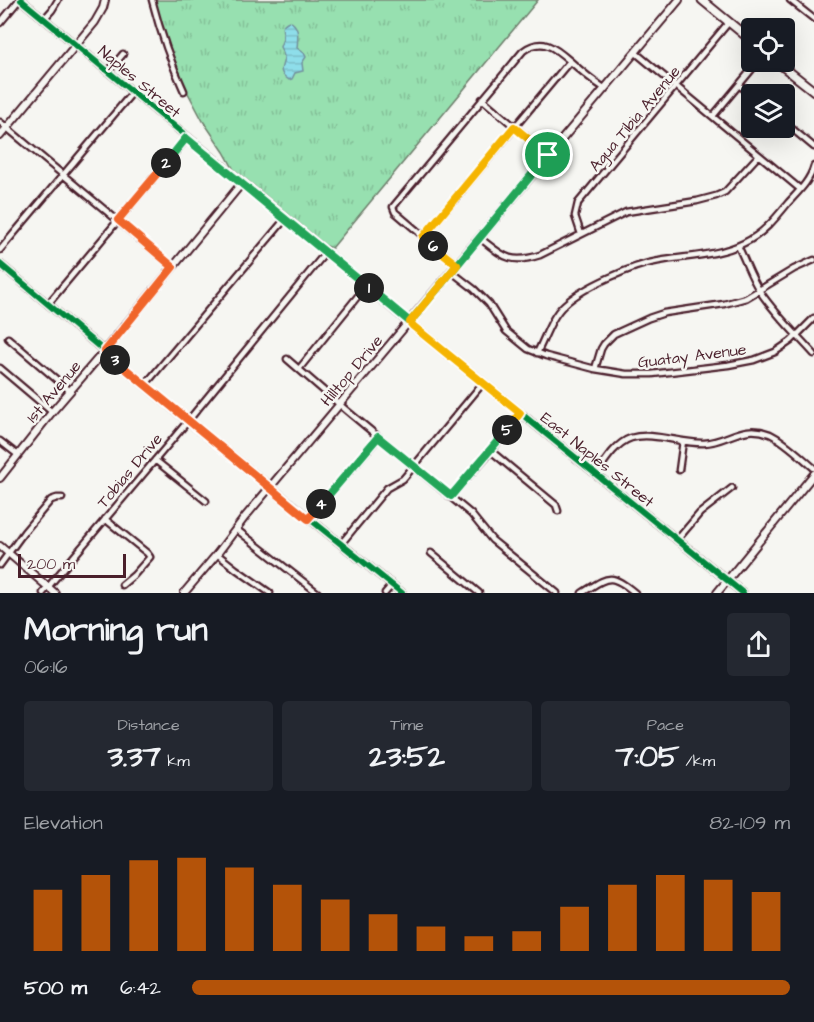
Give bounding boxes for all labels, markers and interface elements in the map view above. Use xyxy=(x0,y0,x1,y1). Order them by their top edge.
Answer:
map controls xyxy=(741,18,795,138)
button: locate xyxy=(741,18,795,72)
street label: Naples Street xyxy=(93,41,186,123)
street label: Agua Tibia Avenue xyxy=(584,61,686,177)
button: layers xyxy=(741,84,795,138)
pin xyxy=(522,129,573,180)
icon: arrive xyxy=(531,138,564,171)
pin: 2 xyxy=(151,148,181,178)
text: 2 xyxy=(161,152,171,174)
pin: 6 xyxy=(418,231,448,261)
text: 6 xyxy=(428,235,438,257)
pin: 1 xyxy=(354,273,384,303)
text: 1 xyxy=(368,277,370,299)
street label: Hilltop Drive xyxy=(316,330,388,411)
street label: Guatay Avenue xyxy=(637,338,748,375)
pin: 3 xyxy=(100,345,130,375)
text: 3 xyxy=(111,349,119,371)
street label: 1st Avenue xyxy=(21,356,86,427)
street label: East Naples Street xyxy=(536,407,659,513)
pin: 5 xyxy=(492,415,522,445)
text: 5 xyxy=(501,419,513,441)
street label: Tobias Drive xyxy=(92,428,168,513)
pin: 4 xyxy=(306,489,336,519)
text: 4 xyxy=(316,493,326,515)
scale bar xyxy=(18,551,126,578)
text: 200 m xyxy=(27,553,75,575)
text: Morning run xyxy=(24,607,208,653)
button: share xyxy=(727,613,790,676)
text: 06:16 xyxy=(24,653,68,681)
text: Distance xyxy=(118,714,180,736)
text: Time xyxy=(390,714,424,736)
text: Pace xyxy=(647,714,684,736)
text: 3.37 xyxy=(108,736,161,778)
text: 23:52 xyxy=(369,736,445,778)
text: 7:05 xyxy=(616,736,679,778)
text: km xyxy=(161,750,190,772)
text: /km xyxy=(679,750,715,772)
text: Elevation xyxy=(24,809,103,837)
text: 82–109 m xyxy=(709,809,790,837)
text: 500 m xyxy=(24,974,87,1002)
text: 6:42 xyxy=(120,974,161,1002)

